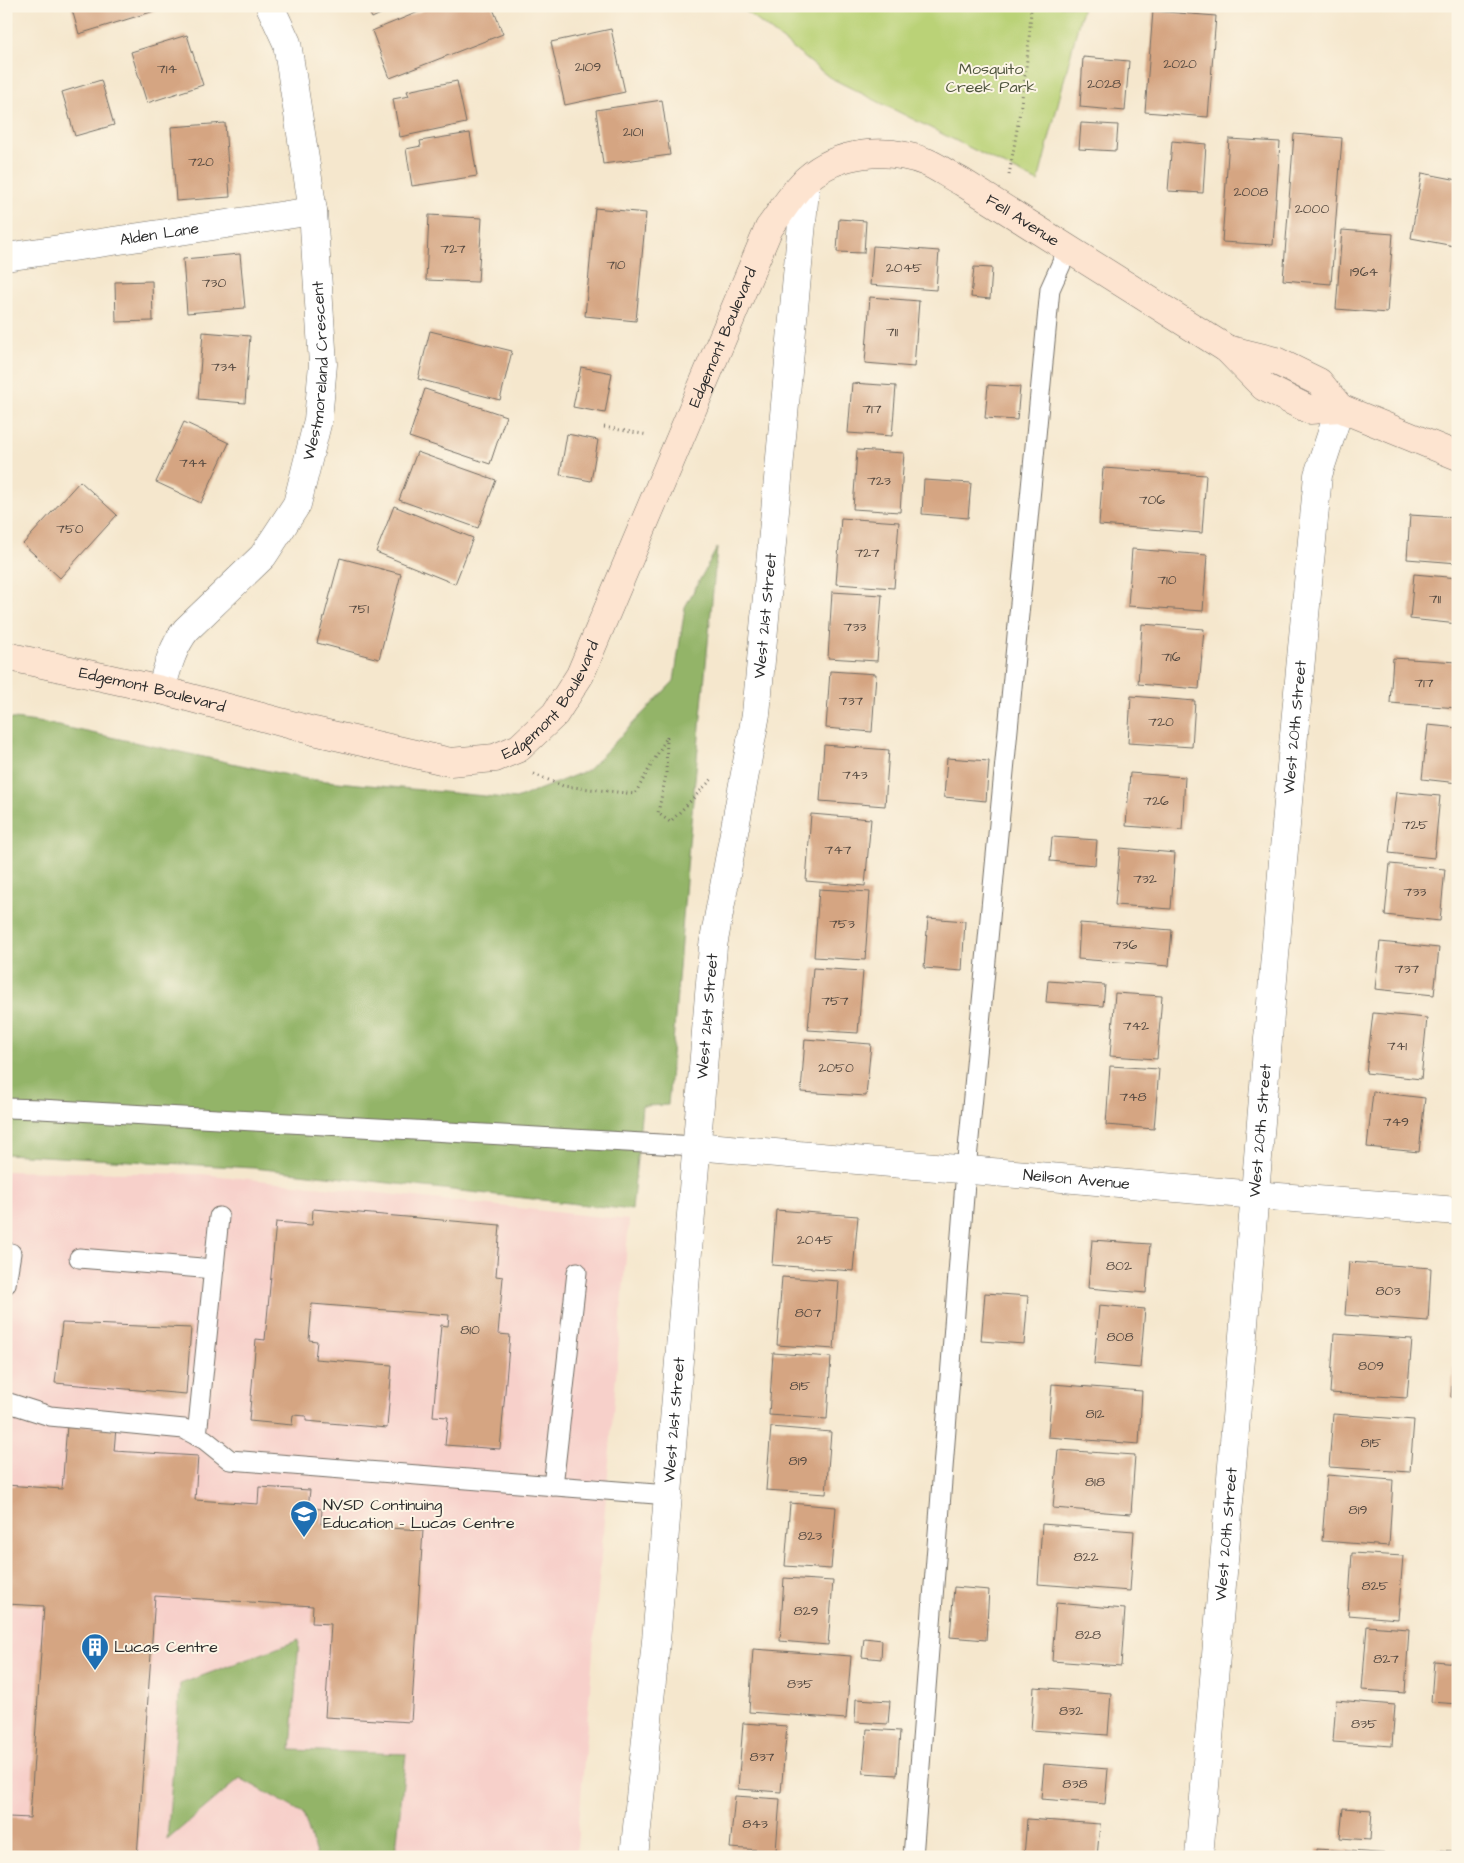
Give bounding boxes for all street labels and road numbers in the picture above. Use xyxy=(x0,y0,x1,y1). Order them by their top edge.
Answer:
street label: Fell Avenue xyxy=(982,189,1064,252)
street label: Alden Lane xyxy=(118,217,201,251)
street label: Edgemont Boulevard xyxy=(683,264,762,411)
street label: Westmoreland Crescent xyxy=(297,280,334,463)
street label: West 21st Street xyxy=(748,552,782,680)
street label: Edgemont Boulevard xyxy=(498,637,604,765)
street label: West 20th Street xyxy=(1278,659,1312,795)
street label: Edgemont Boulevard xyxy=(77,661,228,718)
street label: West 21st Street xyxy=(691,952,723,1080)
street label: West 20th Street xyxy=(1244,1062,1277,1198)
street label: Neilson Avenue xyxy=(1022,1164,1131,1195)
street label: West 21st Street xyxy=(658,1356,690,1484)
street label: West 20th Street xyxy=(1210,1466,1243,1602)

